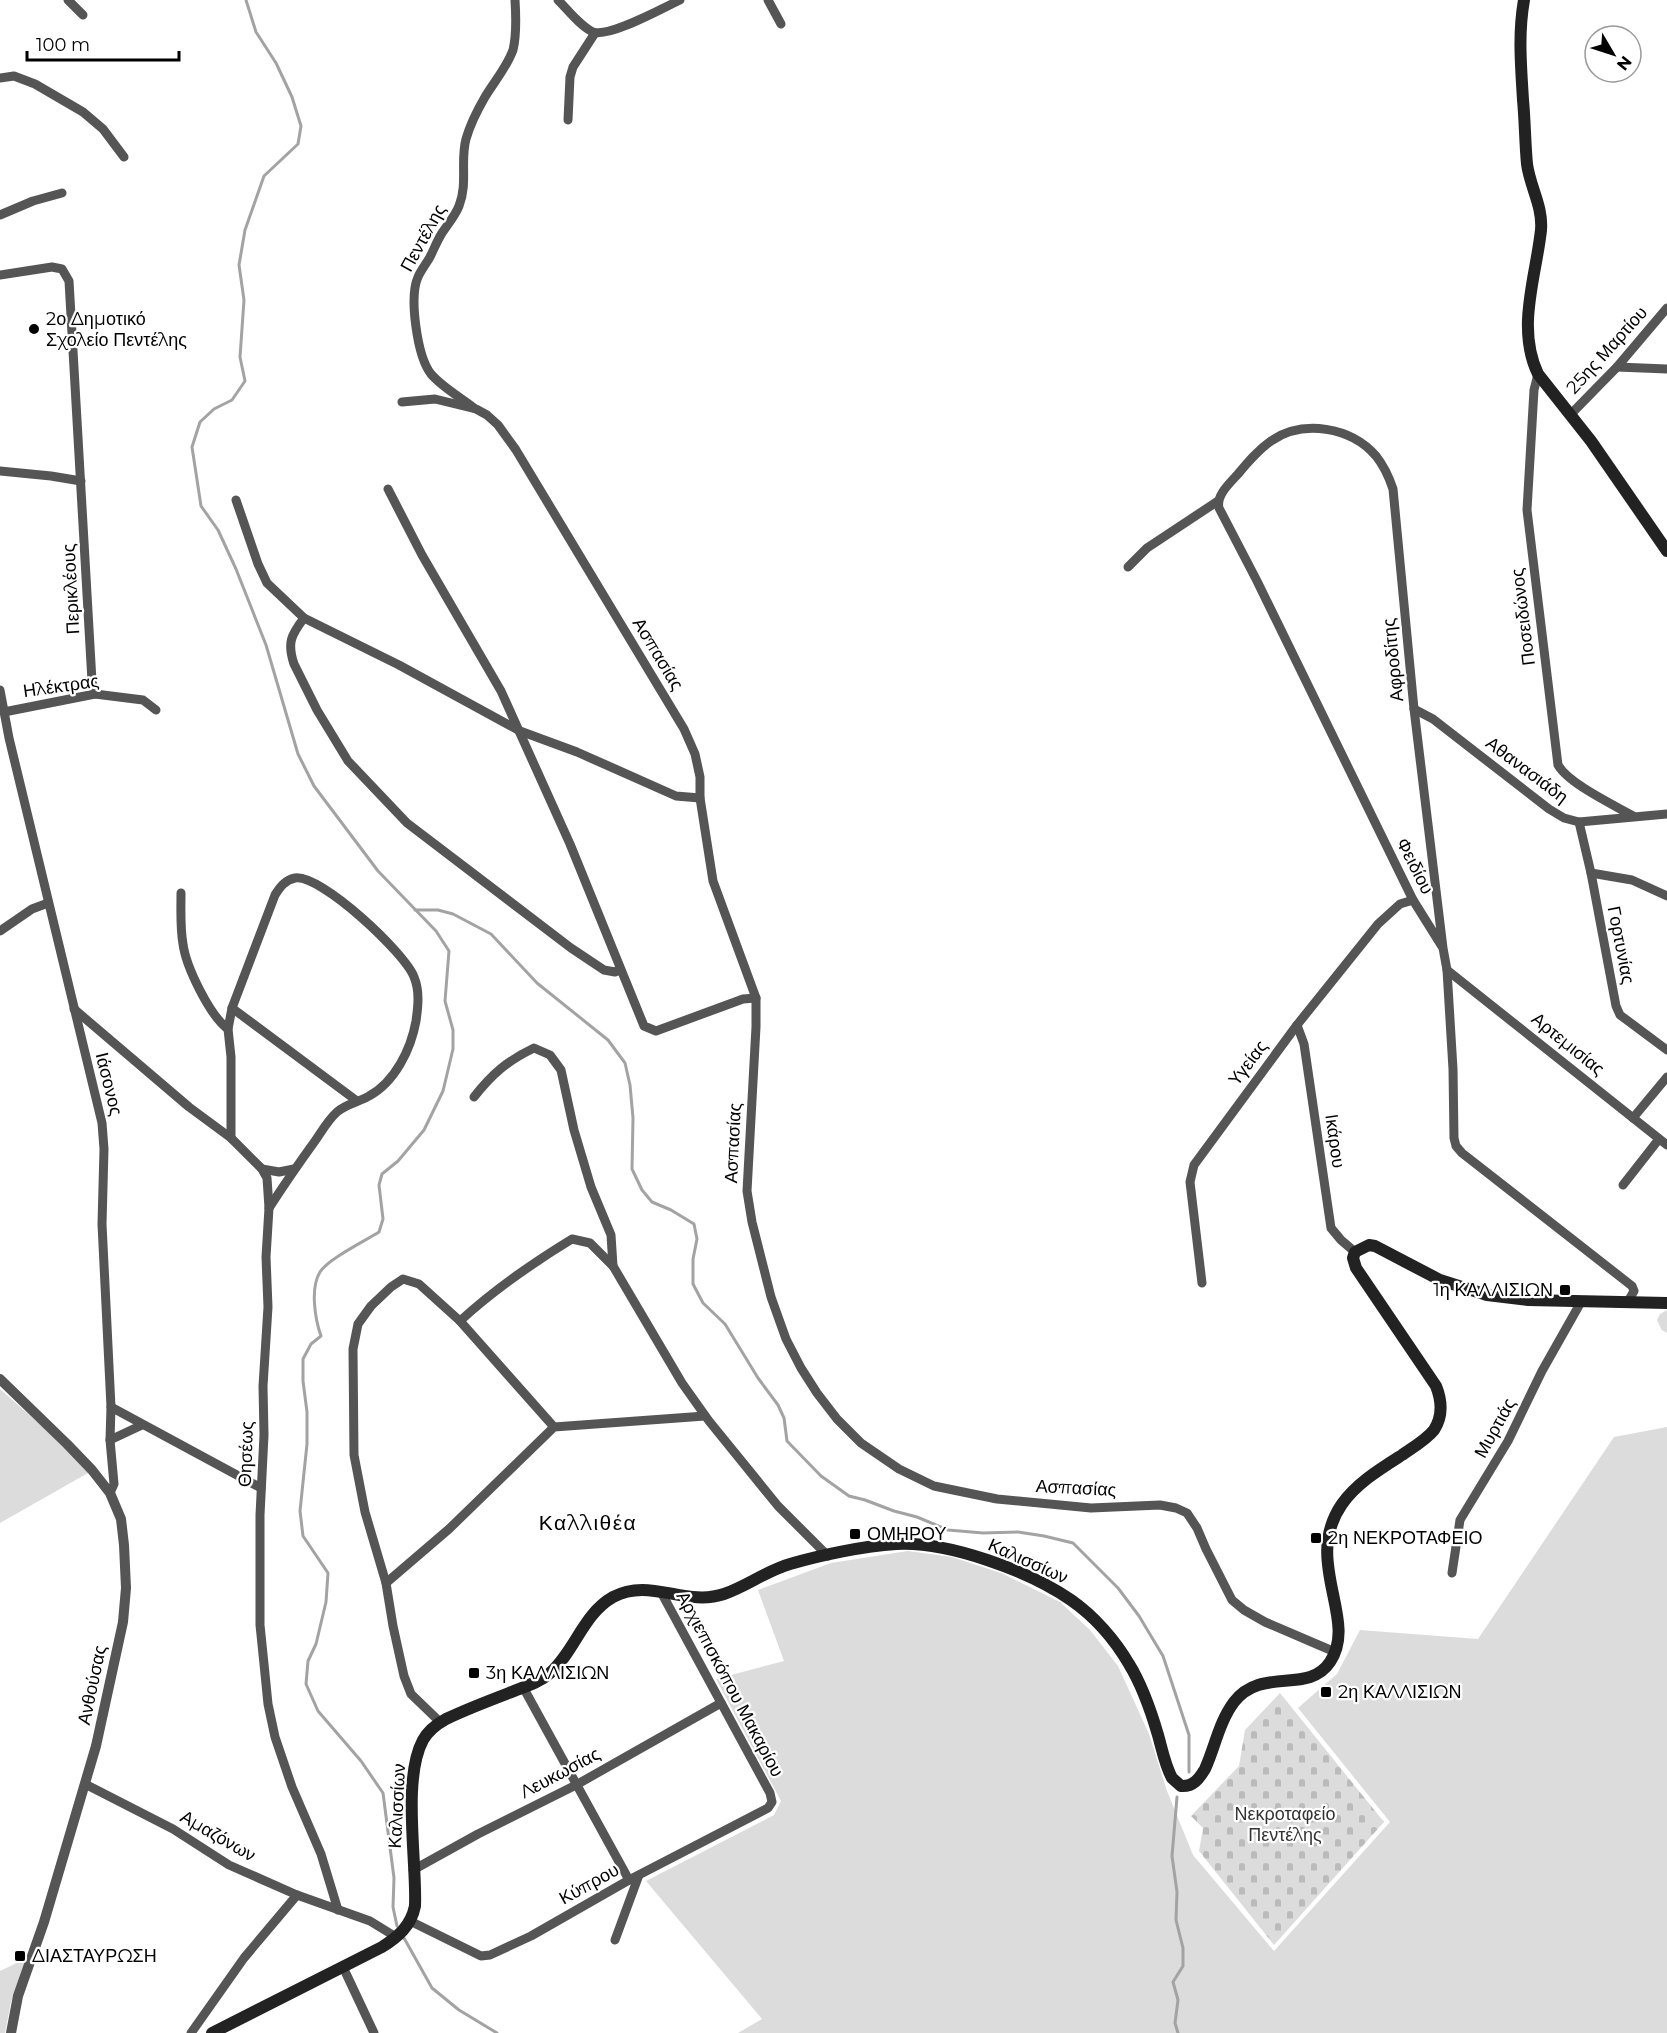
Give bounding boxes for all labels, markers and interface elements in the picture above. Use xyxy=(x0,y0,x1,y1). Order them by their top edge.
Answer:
scale bar xyxy=(27,24,178,62)
north arrow xyxy=(1583,24,1643,84)
text: 100 m xyxy=(36,34,90,56)
text: N xyxy=(1613,52,1636,74)
street label: Πεντέλης xyxy=(396,200,451,276)
street label: 25ης Μαρτίου xyxy=(1562,302,1652,398)
place label: 2ο Δημοτικό Σχολείο Πεντέλης xyxy=(46,308,187,351)
marker: 2ο Δημοτικό Σχολείο Πεντέλης xyxy=(27,322,41,336)
street label: Περικλέους xyxy=(58,543,84,635)
street label: Ποσειδώνος xyxy=(1506,567,1540,667)
street label: Ασπασίας xyxy=(628,614,688,695)
street label: Αφροδίτης xyxy=(1378,617,1408,703)
street label: Ηλέκτρας xyxy=(22,670,101,702)
street label: Αθανασιάδη xyxy=(1481,732,1573,808)
street label: Φειδίου xyxy=(1392,834,1438,898)
street label: Γορτυνίας xyxy=(1603,904,1639,986)
street label: Αρτεμισίας xyxy=(1527,1008,1609,1080)
street label: Υγείας xyxy=(1224,1036,1272,1090)
street label: Ιάσονος xyxy=(91,1050,128,1118)
street label: Ασπασίας xyxy=(720,1102,746,1184)
street label: Ικάρου xyxy=(1320,1113,1350,1169)
place label: 1η ΚΑΛΛΙΣΙΩΝ xyxy=(1433,1279,1553,1301)
marker: 1η ΚΑΛΛΙΣΙΩΝ xyxy=(1558,1283,1572,1297)
street label: Μυρτιάς xyxy=(1470,1394,1521,1462)
street label: Θησέως xyxy=(234,1420,258,1487)
street label: Ασπασίας xyxy=(1035,1475,1117,1501)
district label: Καλλιθέα xyxy=(539,1510,637,1535)
place label: ΟΜΗΡΟΥ xyxy=(867,1523,946,1545)
marker: ΟΜΗΡΟΥ xyxy=(848,1527,862,1541)
place label: 2η ΝΕΚΡΟΤΑΦΕΙΟ xyxy=(1328,1527,1482,1549)
marker: 2η ΝΕΚΡΟΤΑΦΕΙΟ xyxy=(1309,1531,1323,1545)
street label: Καλισσίων xyxy=(985,1534,1071,1588)
street label: Αρχιεπισκόπου Μακαρίου xyxy=(672,1587,788,1781)
street label: Ανθούσας xyxy=(73,1643,111,1727)
place label: 3η ΚΑΛΛΙΣΙΩΝ xyxy=(486,1662,609,1684)
marker: 3η ΚΑΛΛΙΣΙΩΝ xyxy=(467,1666,481,1680)
place label: 2η ΚΑΛΛΙΣΙΩΝ xyxy=(1338,1681,1461,1703)
marker: 2η ΚΑΛΛΙΣΙΩΝ xyxy=(1319,1685,1333,1699)
street label: Λευκωσίας xyxy=(516,1743,604,1803)
street label: Καλισσίων xyxy=(384,1763,410,1849)
park label: Νεκροταφείο Πεντέλης xyxy=(1235,1803,1336,1846)
street label: Αμαζόνων xyxy=(176,1806,260,1866)
street label: Κύπρου xyxy=(555,1859,623,1909)
place label: ΔΙΑΣΤΑΥΡΩΣΗ xyxy=(32,1945,157,1967)
marker: ΔΙΑΣΤΑΥΡΩΣΗ xyxy=(13,1949,27,1963)

